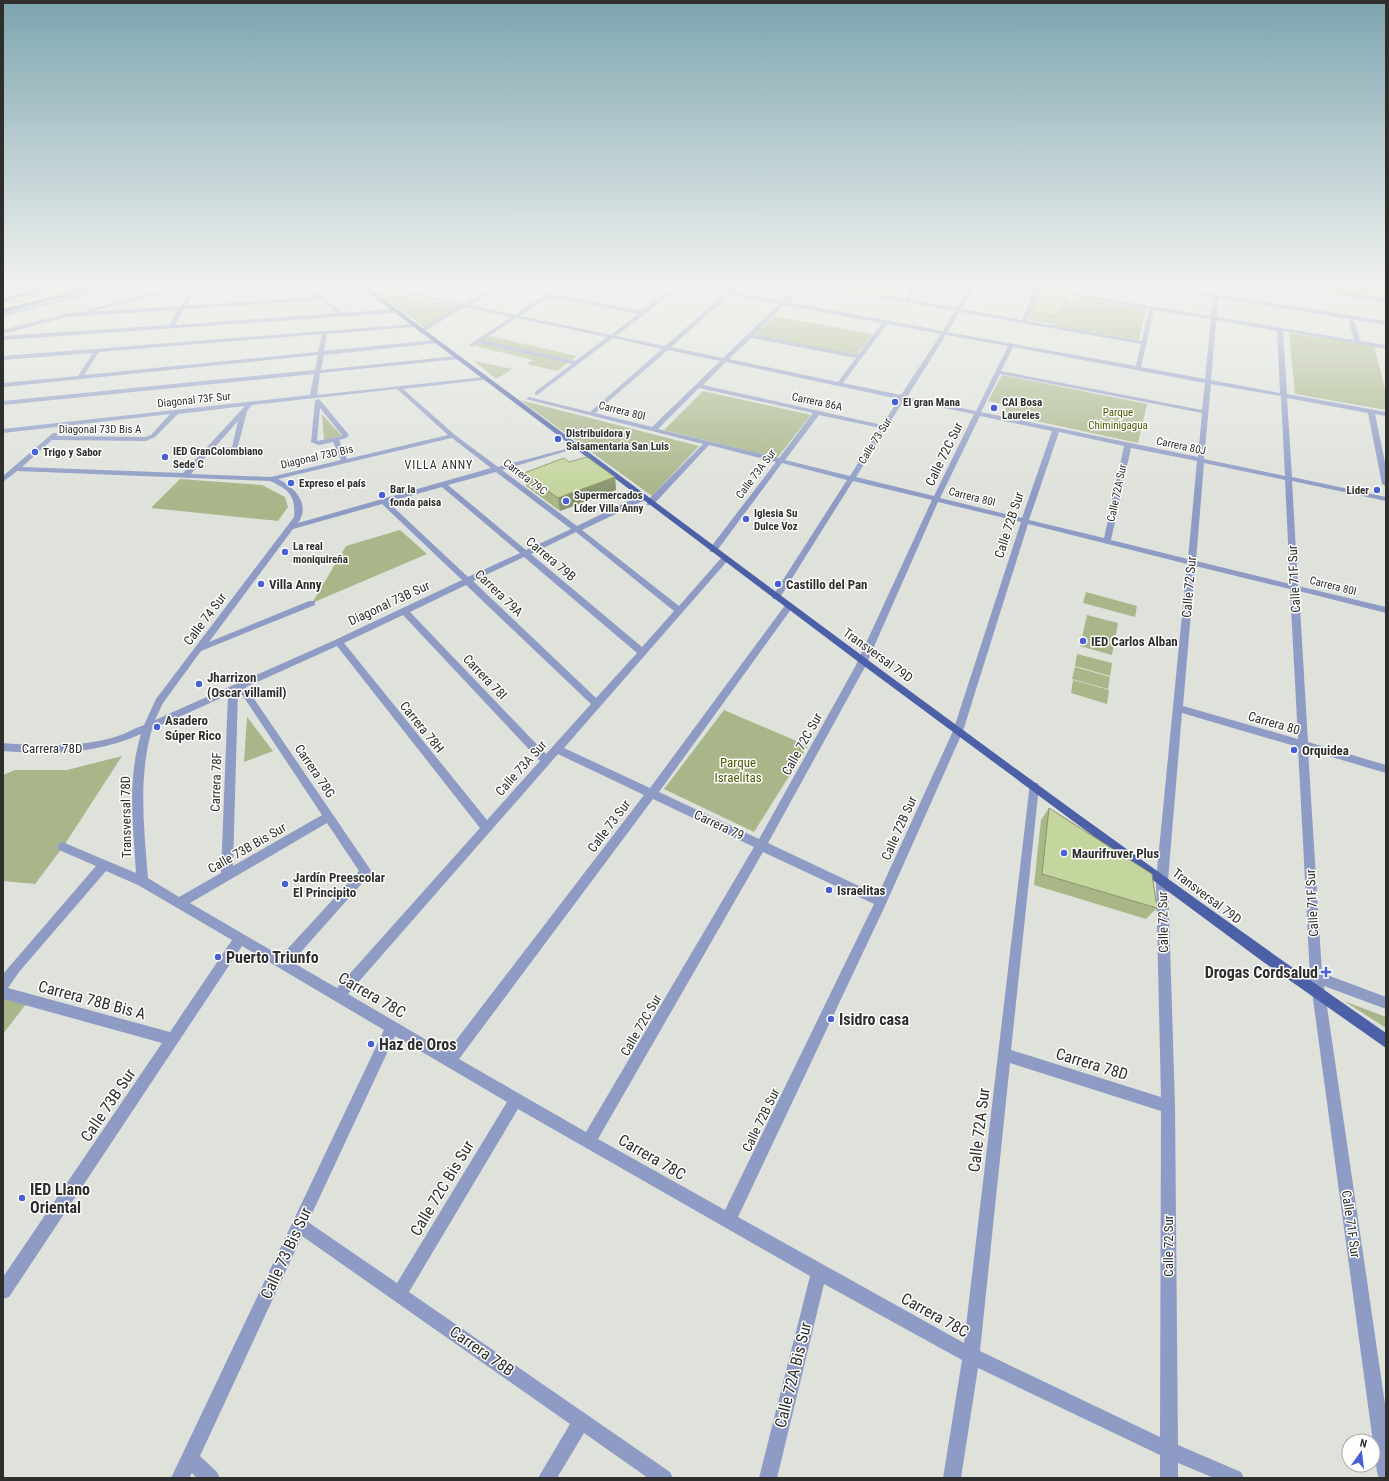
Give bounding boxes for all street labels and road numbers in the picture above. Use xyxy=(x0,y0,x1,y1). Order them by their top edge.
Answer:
street label: Diagonal 73F Sur xyxy=(157,390,232,410)
street label: Carrera 86A xyxy=(791,390,844,414)
street label: Carrera 80I xyxy=(597,399,647,423)
street label: Calle 73 Sur xyxy=(856,415,895,466)
street label: Calle 72C Sur xyxy=(922,420,966,488)
street label: Diagonal 73D Bis A xyxy=(59,423,142,436)
street label: Carrera 80J xyxy=(1155,434,1207,458)
street label: Diagonal 73D Bis xyxy=(280,442,354,472)
street label: Calle 73A Sur xyxy=(733,446,779,501)
street label: Carrera 79C xyxy=(501,456,549,498)
street label: Calle 72A Sur xyxy=(1105,462,1130,523)
street label: Carrera 80I xyxy=(947,485,997,509)
street label: Calle 72B Sur xyxy=(991,490,1027,560)
street label: Carrera 79B xyxy=(523,534,579,584)
street label: Calle 71F Sur xyxy=(1285,545,1303,613)
street label: Calle 72 Sur xyxy=(1179,556,1199,618)
street label: Carrera 79A xyxy=(472,567,526,620)
street label: Carrera 80I xyxy=(1308,574,1358,598)
street label: Diagonal 73B Sur xyxy=(346,578,432,628)
street label: Calle 74 Sur xyxy=(181,590,230,648)
street label: Transversal 79D xyxy=(840,625,916,685)
street label: Carrera 78I xyxy=(460,651,510,703)
street label: Carrera 78H xyxy=(397,698,447,756)
street label: Carrera 80 xyxy=(1246,708,1302,738)
street label: Calle 72C Sur xyxy=(779,710,825,778)
street label: Calle 73A Sur xyxy=(492,737,550,799)
street label: Carrera 78D xyxy=(22,741,82,756)
street label: Carrera 78G xyxy=(292,742,338,800)
street label: Carrera 78F xyxy=(207,752,225,812)
street label: Transversal 78D xyxy=(118,776,134,858)
street label: Calle 72B Sur xyxy=(878,794,920,862)
street label: Calle 73 Sur xyxy=(585,797,634,855)
street label: Carrera 79 xyxy=(692,807,746,843)
street label: Calle 73B Bis Sur xyxy=(205,820,289,876)
street label: Transversal 79D xyxy=(1170,865,1244,927)
street label: Calle 71F Sur xyxy=(1303,869,1321,937)
street label: Calle 72 Sur xyxy=(1155,891,1171,953)
street label: Carrera 78C xyxy=(335,968,409,1022)
street label: Carrera 78B Bis A xyxy=(36,977,148,1023)
street label: Calle 72C Sur xyxy=(617,991,665,1059)
street label: Carrera 78D xyxy=(1054,1044,1130,1084)
street label: Calle 73B Sur xyxy=(77,1065,140,1145)
street label: Calle 72B Sur xyxy=(739,1086,783,1154)
street label: Calle 72A Sur xyxy=(964,1087,994,1173)
street label: Carrera 78C xyxy=(615,1130,689,1184)
street label: Calle 72C Bis Sur xyxy=(406,1137,478,1239)
street label: Calle 71F Sur xyxy=(1339,1189,1363,1259)
street label: Calle 73 Bis Sur xyxy=(256,1204,316,1302)
street label: Calle 72 Sur xyxy=(1161,1215,1176,1277)
street label: Carrera 78C xyxy=(898,1289,972,1341)
street label: Calle 72A Bis Sur xyxy=(771,1320,815,1430)
street label: Carrera 78B xyxy=(446,1322,518,1380)

